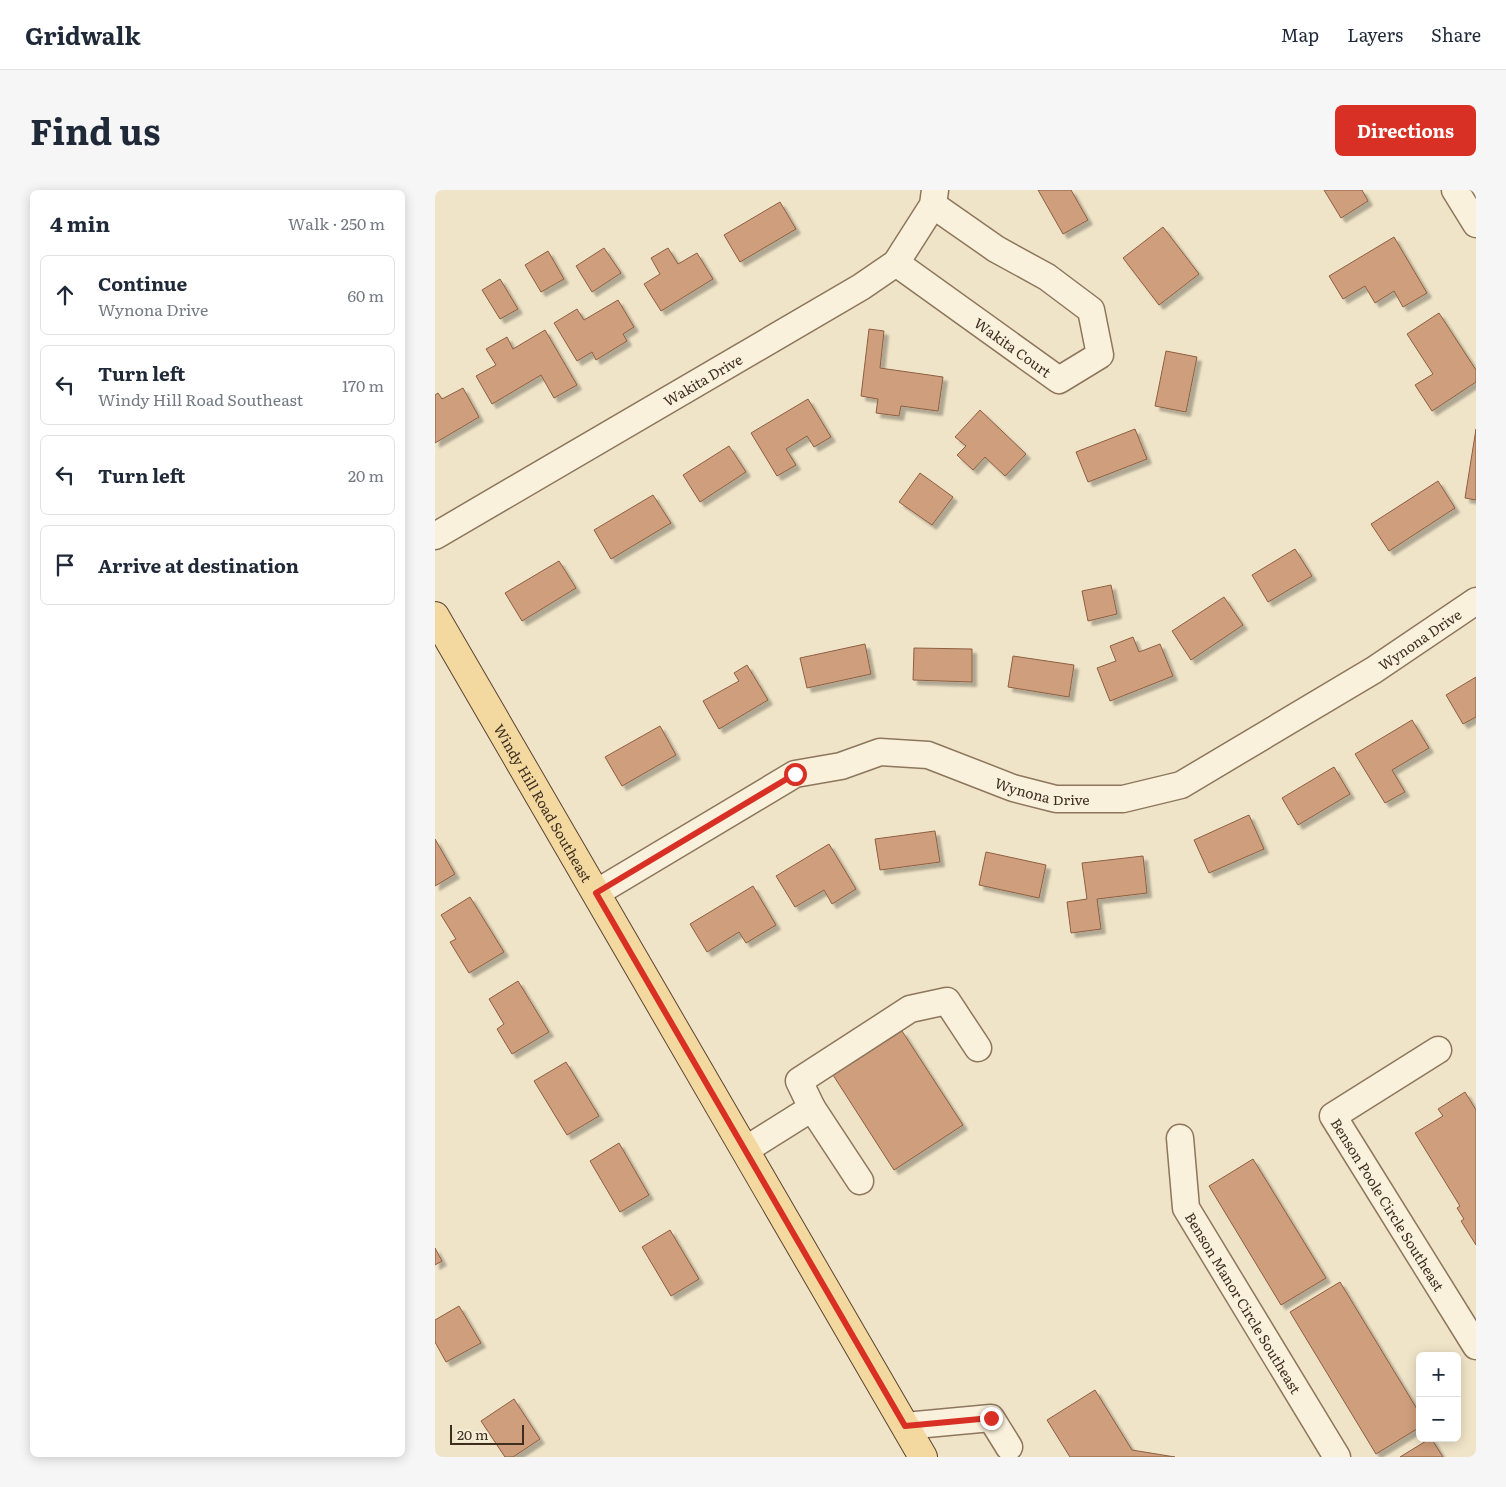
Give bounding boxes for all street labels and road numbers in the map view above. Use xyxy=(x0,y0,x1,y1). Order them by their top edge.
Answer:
street label: Wakita Court xyxy=(970,312,1056,382)
street label: Wakita Drive xyxy=(660,349,746,410)
street label: Wynona Drive xyxy=(1374,604,1465,675)
street label: Windy Hill Road Southeast xyxy=(490,720,597,886)
street label: Wynona Drive xyxy=(992,772,1090,809)
street label: Benson Poole Circle Southeast xyxy=(1327,1114,1449,1295)
street label: Benson Manor Circle Southeast xyxy=(1181,1208,1306,1397)

